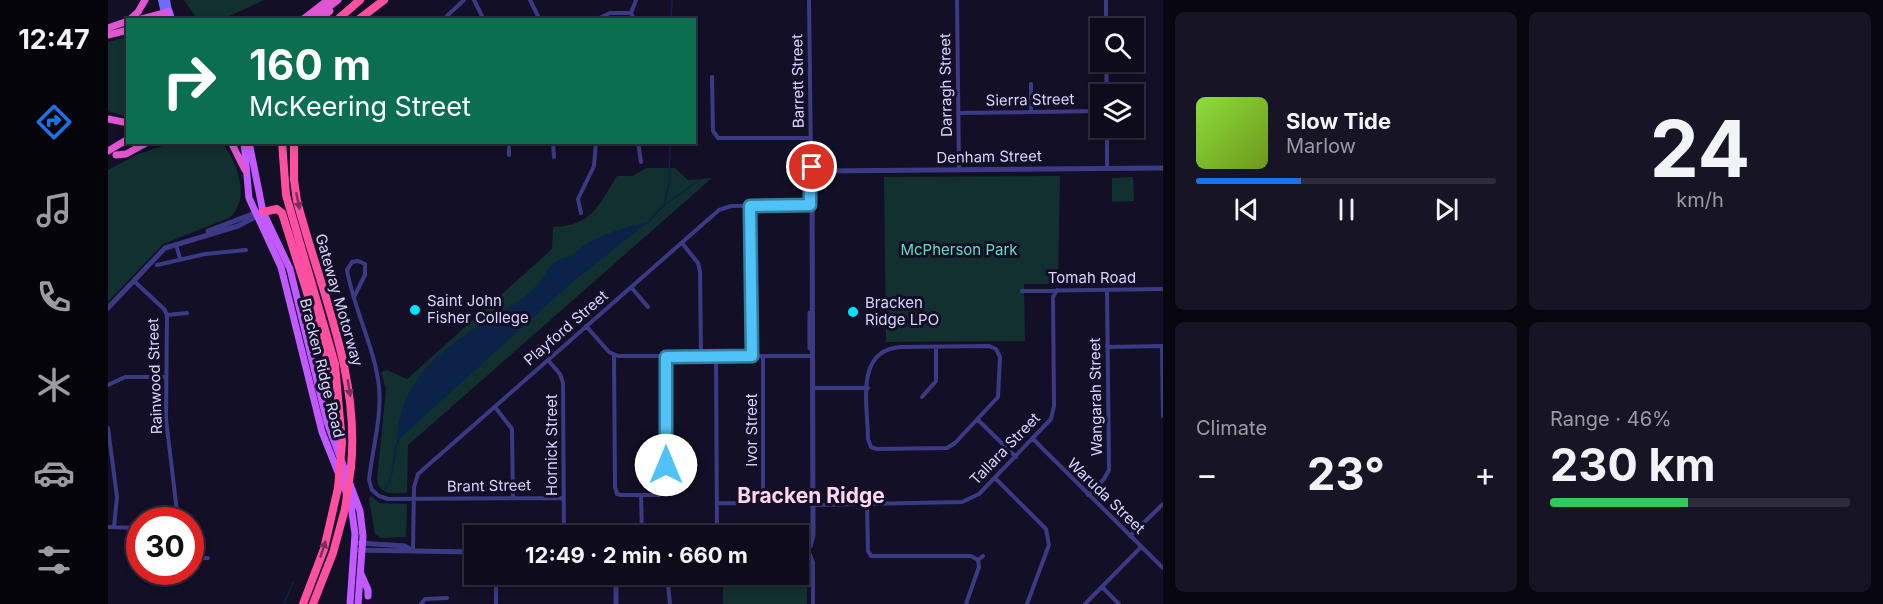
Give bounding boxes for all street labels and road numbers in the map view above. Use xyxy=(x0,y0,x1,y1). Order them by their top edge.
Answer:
street label: Darragh Street xyxy=(935,33,956,137)
street label: Barrett Street xyxy=(787,34,808,128)
street label: Sierra Street xyxy=(986,89,1074,110)
street label: Denham Street xyxy=(936,146,1042,167)
street label: Gateway Motorway xyxy=(311,231,368,369)
street label: Tomah Road xyxy=(1048,268,1136,287)
street label: Playford Street xyxy=(520,286,612,369)
street label: Bracken Ridge Road xyxy=(296,296,349,440)
street label: Rainwood Street xyxy=(143,318,166,434)
street label: Wangarah Street xyxy=(1085,338,1106,456)
street label: Ivor Street xyxy=(742,393,761,467)
street label: Hornick Street xyxy=(542,394,561,496)
street label: Tallara Street xyxy=(965,408,1044,489)
street label: Waruda Street xyxy=(1063,454,1149,538)
street label: Brant Street xyxy=(447,475,531,496)

